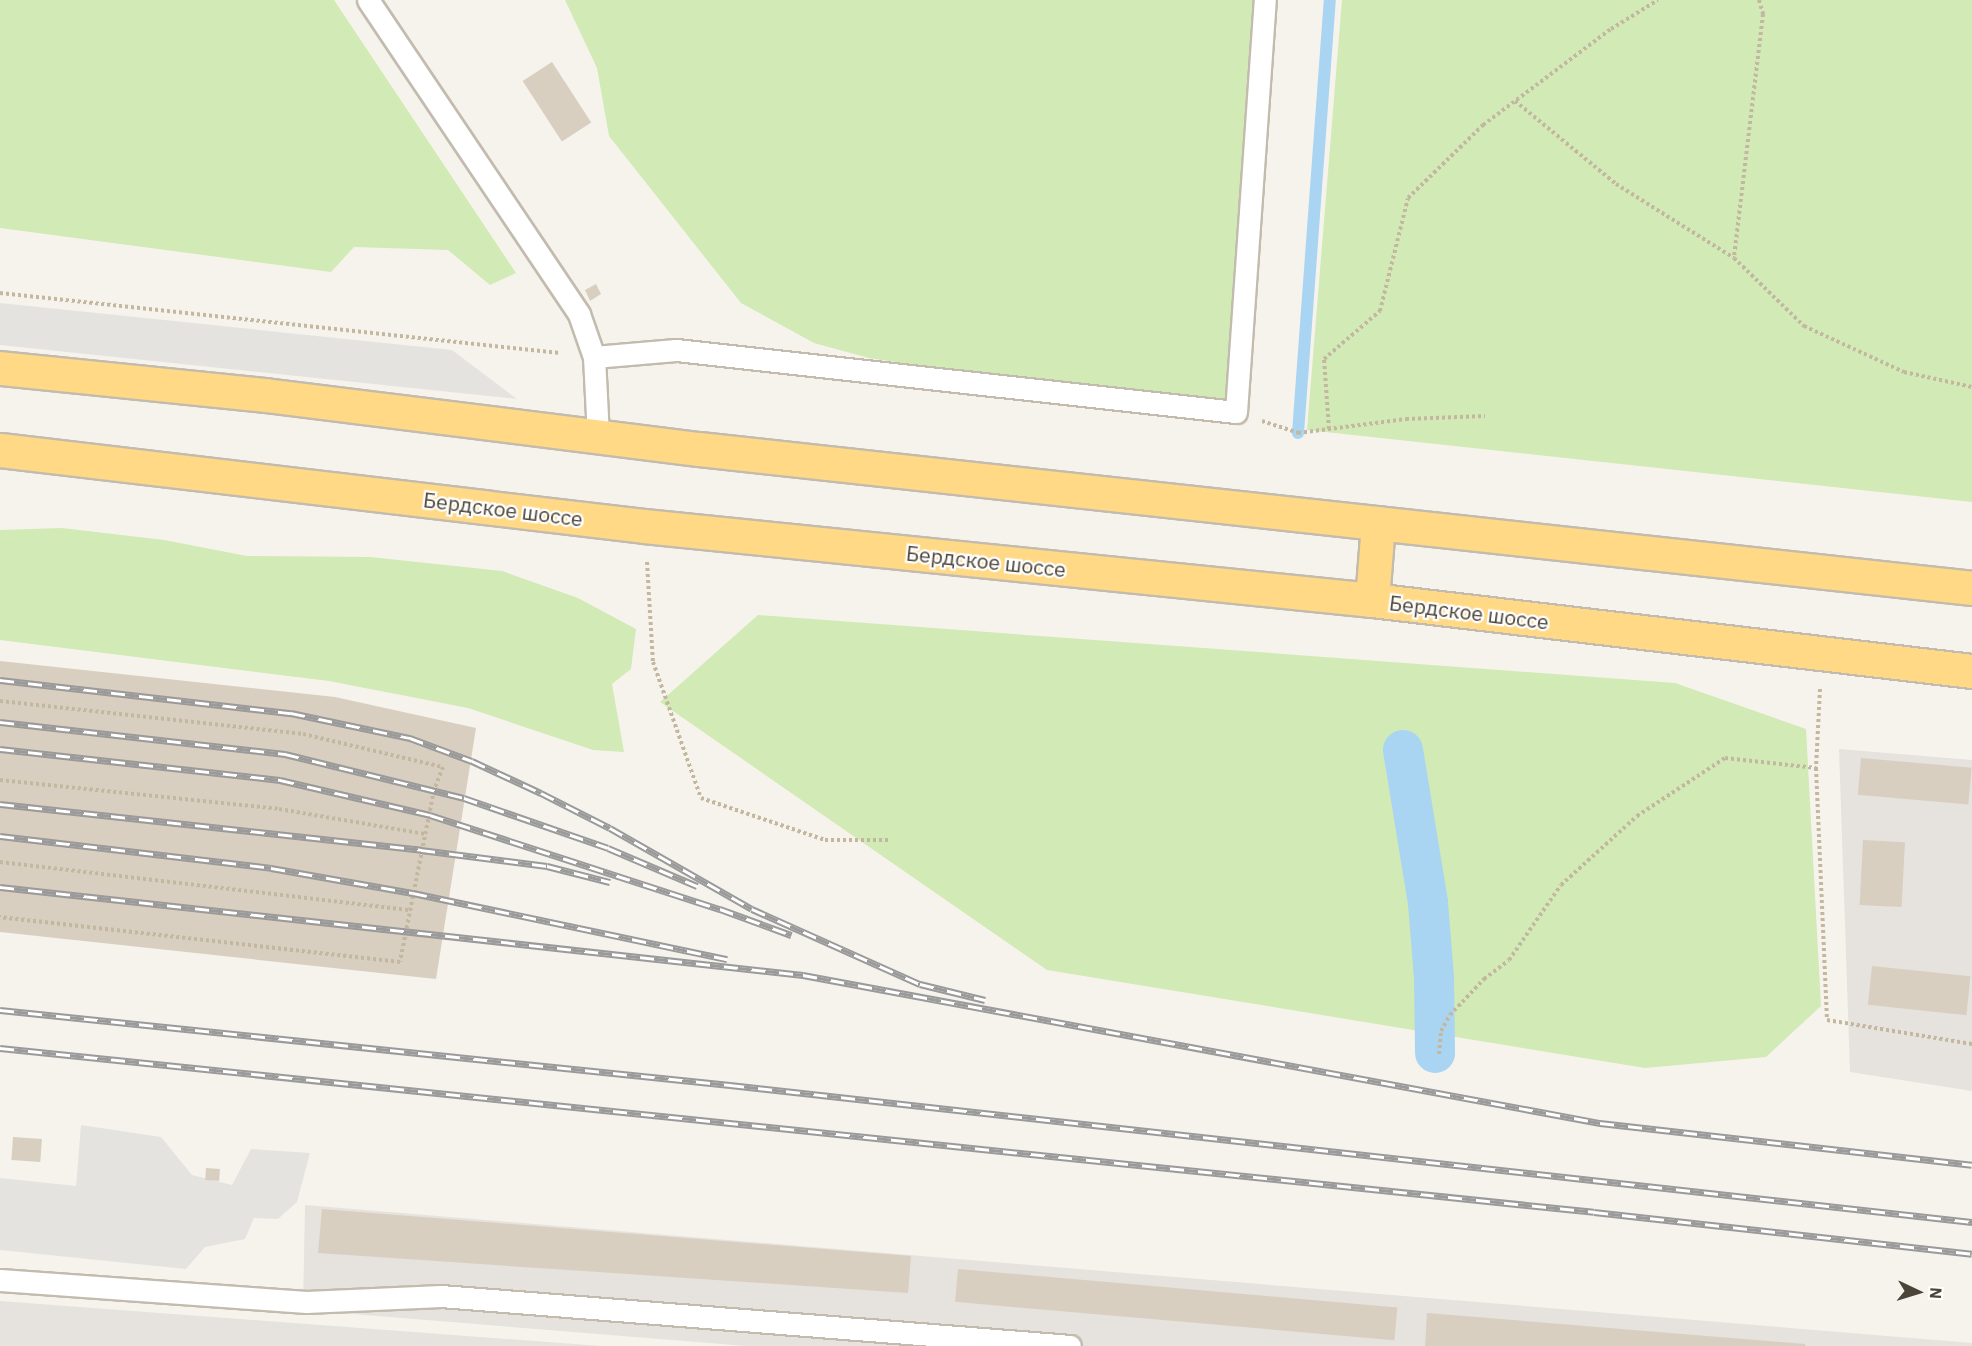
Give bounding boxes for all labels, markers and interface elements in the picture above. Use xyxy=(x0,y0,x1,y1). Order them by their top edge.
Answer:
street label: Бердское шоссе xyxy=(422,487,584,531)
street label: Бердское шоссе xyxy=(905,540,1067,582)
street label: Бердское шоссе xyxy=(1388,590,1550,634)
north arrow xyxy=(1888,1262,1948,1322)
text: N xyxy=(1926,1287,1946,1300)

